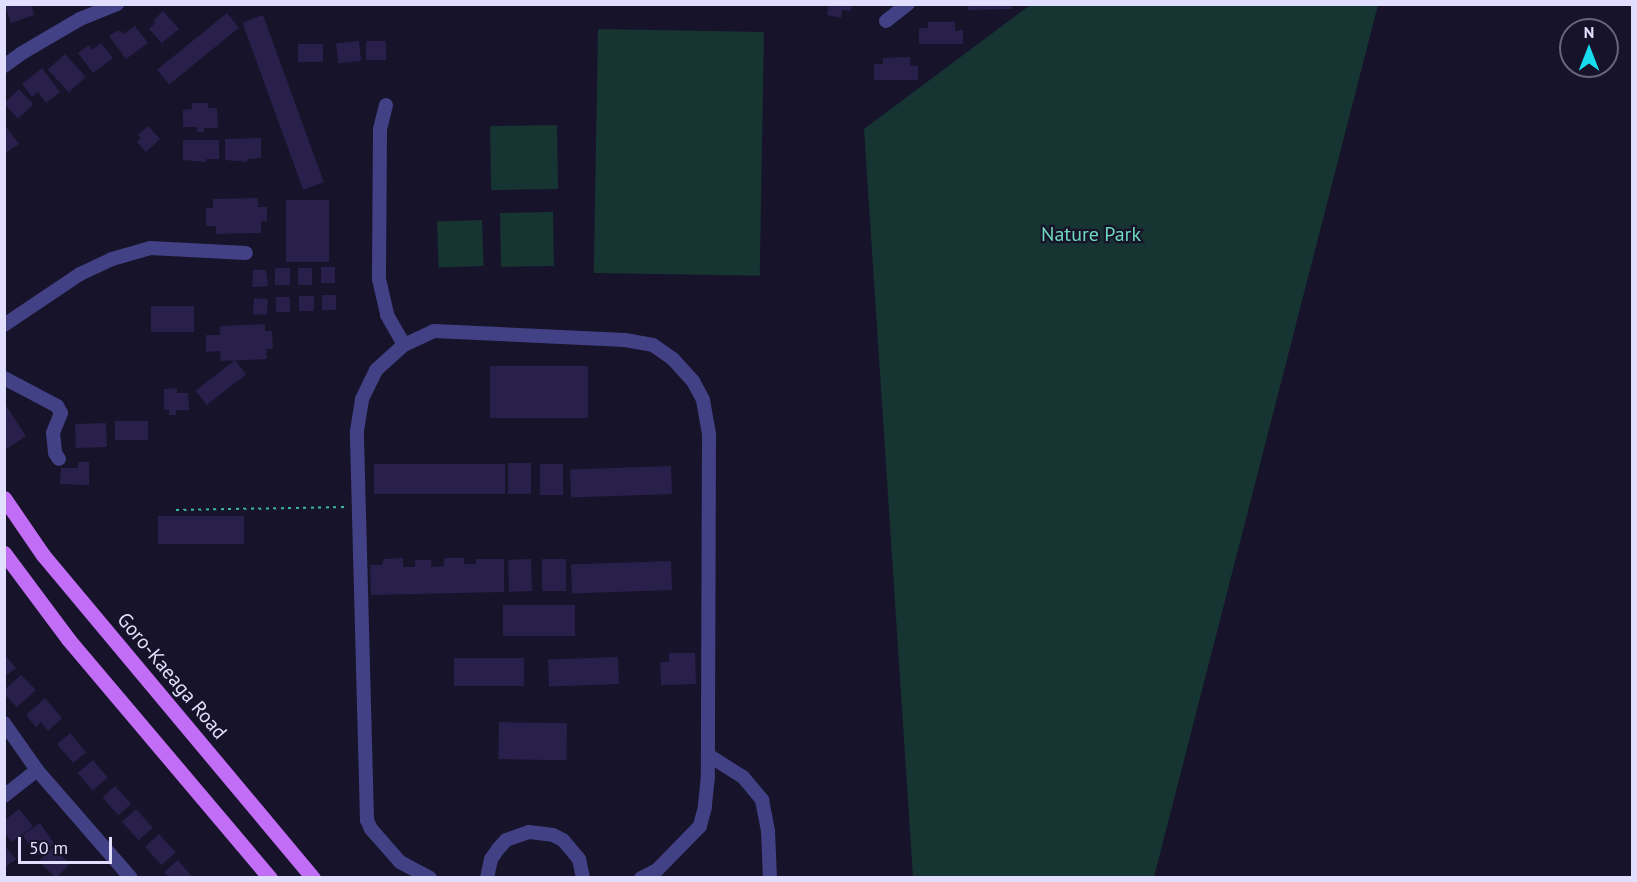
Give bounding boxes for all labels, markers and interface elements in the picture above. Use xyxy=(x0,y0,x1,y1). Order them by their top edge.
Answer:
north arrow xyxy=(1559,18,1619,78)
text: N xyxy=(1584,22,1594,42)
park label: Nature Park xyxy=(1041,222,1141,246)
street label: Goro-Kaeaga Road xyxy=(112,608,232,744)
scale bar xyxy=(21,825,116,863)
text: 50 m xyxy=(29,836,68,859)

